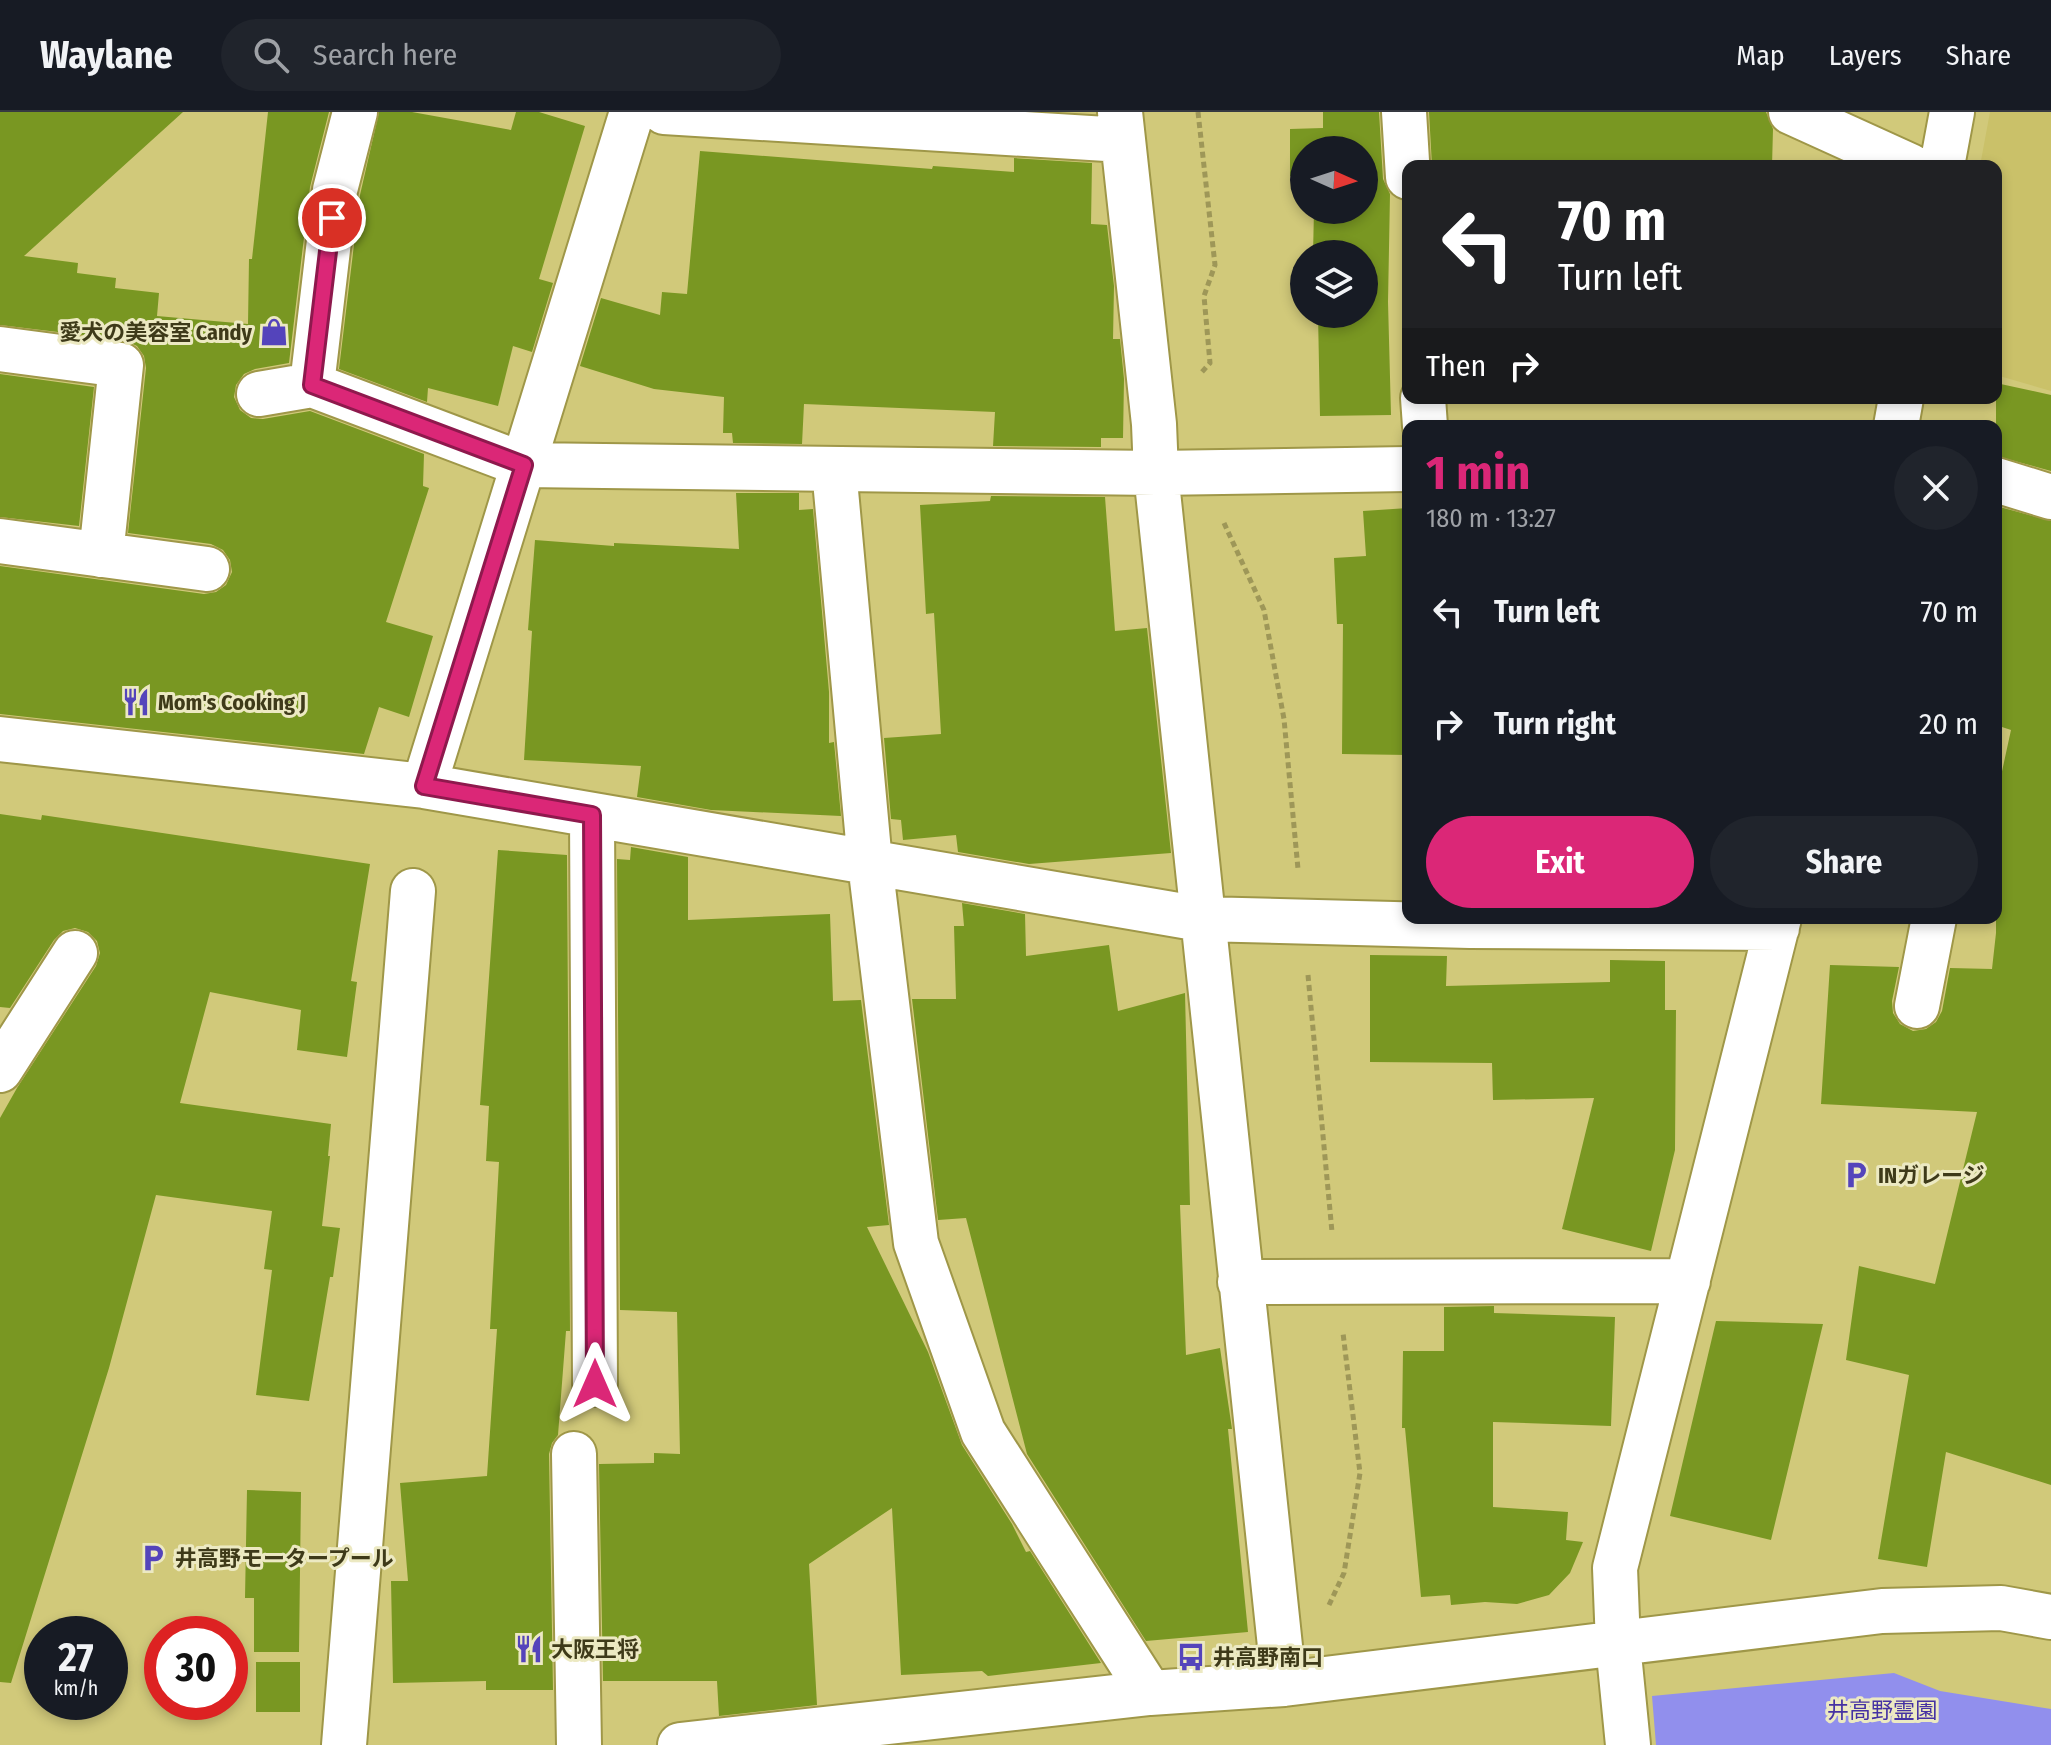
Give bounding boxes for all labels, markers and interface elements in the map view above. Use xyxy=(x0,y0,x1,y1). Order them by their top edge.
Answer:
search box xyxy=(221,19,781,91)
text: Waylane xyxy=(40,32,173,78)
icon: search xyxy=(249,33,293,77)
text: Search here xyxy=(313,37,457,73)
text: Map xyxy=(1736,39,1785,72)
text: Layers xyxy=(1829,39,1902,72)
text: Share xyxy=(1946,39,2011,72)
north arrow xyxy=(1290,136,1378,224)
map controls xyxy=(1290,136,1378,328)
pin xyxy=(298,184,366,252)
text: 70 m xyxy=(1558,188,1666,255)
icon: left xyxy=(1426,192,1530,296)
icon: arrive xyxy=(310,196,354,240)
button: layers xyxy=(1290,240,1378,328)
text: Turn left xyxy=(1558,256,1682,300)
shop icon: 愛犬の美容室 Candy xyxy=(259,317,289,347)
place label: 愛犬の美容室 Candy xyxy=(59,319,253,346)
icon: right xyxy=(1502,344,1546,388)
text: Then xyxy=(1426,348,1486,384)
text: 1 min xyxy=(1426,444,1531,502)
button: close xyxy=(1894,446,1978,530)
text: 180 m · 13:27 xyxy=(1426,503,1556,534)
icon: left xyxy=(1426,590,1470,634)
text: Turn left xyxy=(1494,594,1600,630)
text: 70 m xyxy=(1920,594,1978,630)
restaurant icon: Mom's Cooking J xyxy=(121,687,151,717)
place label: Mom's Cooking J xyxy=(158,689,306,716)
icon: right xyxy=(1426,702,1470,746)
text: Turn right xyxy=(1494,706,1616,742)
text: 20 m xyxy=(1919,706,1978,742)
button: Exit xyxy=(1426,816,1694,908)
button: Share xyxy=(1710,816,1978,908)
parking icon: INガレージ xyxy=(1841,1160,1871,1190)
place label: INガレージ xyxy=(1878,1162,1985,1189)
position arrow xyxy=(553,1342,637,1426)
parking icon: 井高野モータープール xyxy=(138,1543,168,1573)
place label: 井高野モータープール xyxy=(175,1545,394,1572)
speed limit sign: 30 xyxy=(144,1616,248,1720)
text: 27 xyxy=(58,1634,94,1682)
restaurant icon: 大阪王将 xyxy=(514,1634,544,1664)
place label: 大阪王将 xyxy=(551,1636,639,1663)
bus stop icon: 井高野南口 xyxy=(1176,1642,1206,1672)
place label: 井高野南口 xyxy=(1213,1644,1323,1671)
text: km/h xyxy=(54,1676,98,1700)
park label: 井高野霊園 xyxy=(1827,1697,1937,1724)

